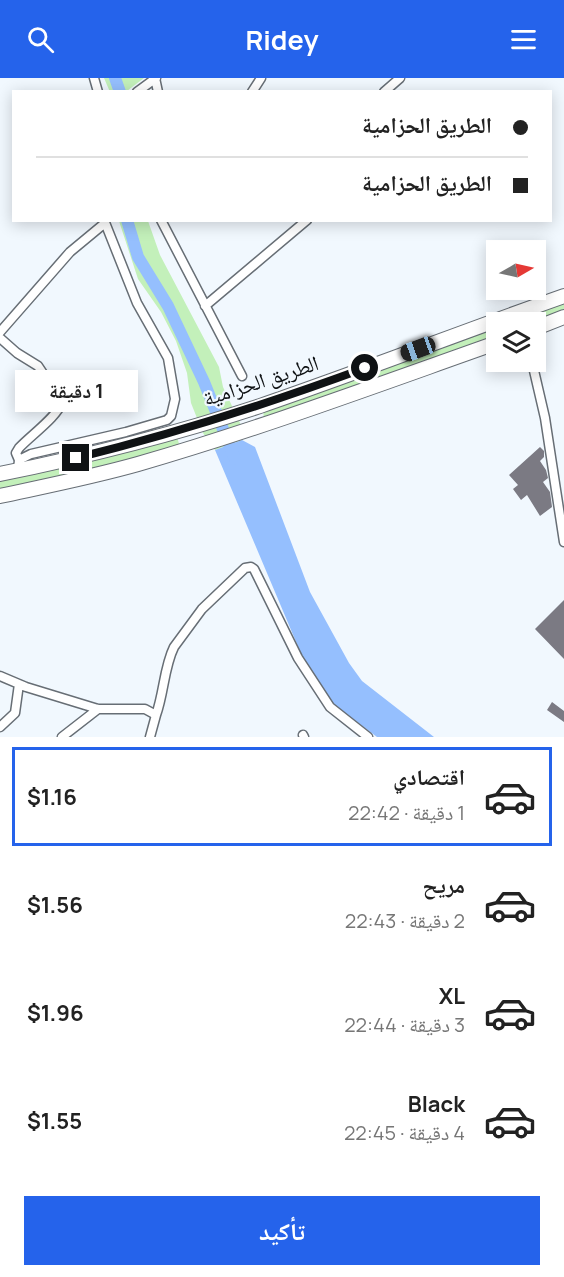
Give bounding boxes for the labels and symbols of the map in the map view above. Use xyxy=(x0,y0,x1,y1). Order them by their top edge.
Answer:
north arrow xyxy=(486,240,546,300)
car xyxy=(398,334,438,364)
street label: الطريق الحزامية xyxy=(200,348,322,412)
route start xyxy=(351,354,378,381)
callout: 1 دقيقة xyxy=(14,371,138,413)
route end xyxy=(62,444,89,471)

